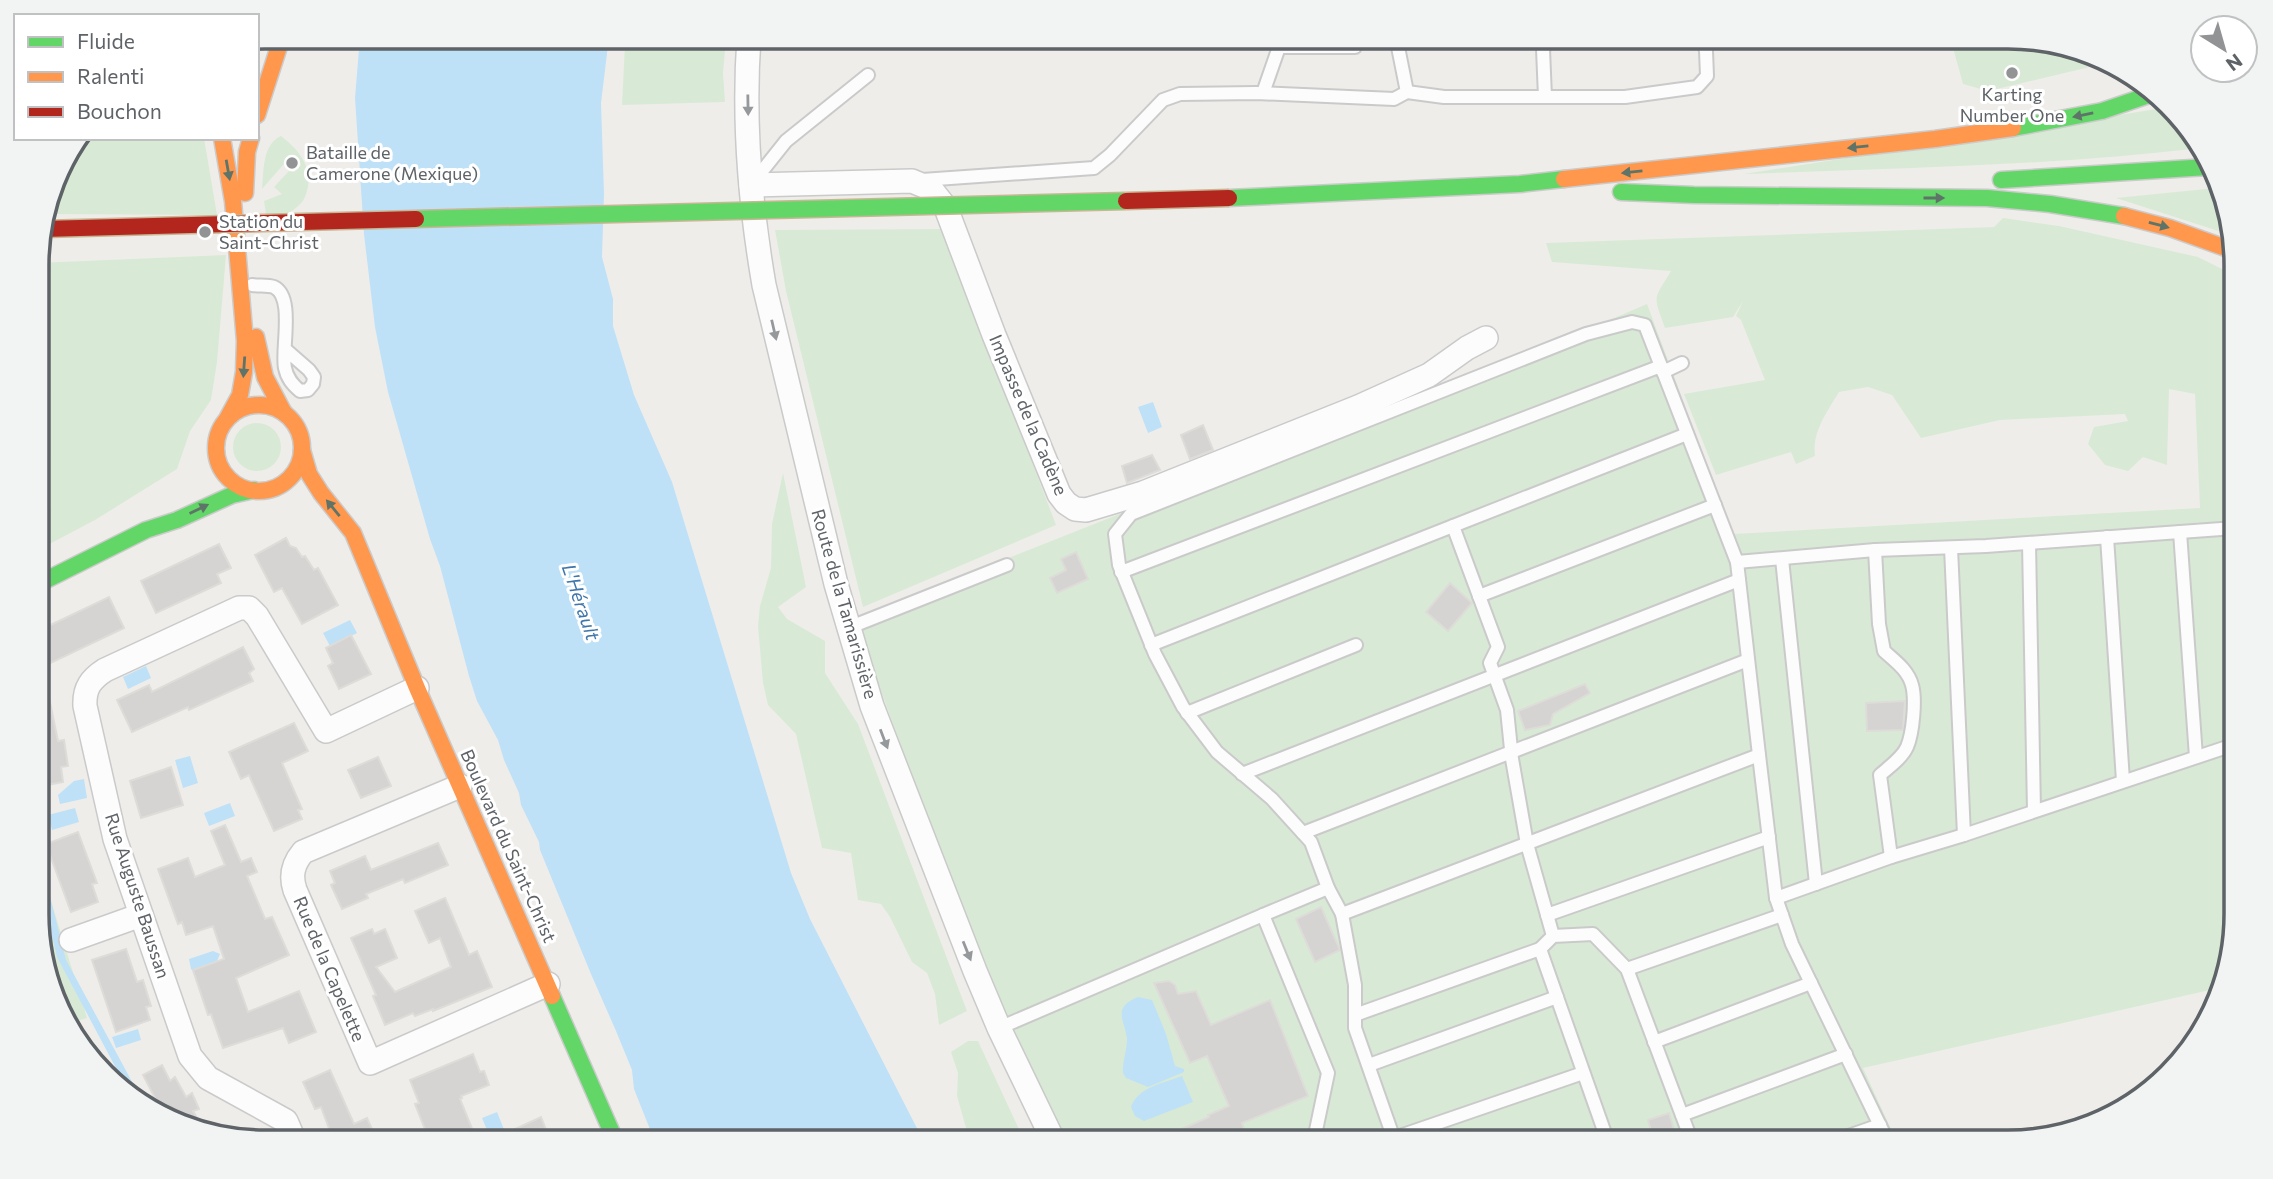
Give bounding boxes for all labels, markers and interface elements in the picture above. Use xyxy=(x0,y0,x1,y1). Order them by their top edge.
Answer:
legend xyxy=(14,14,259,140)
north arrow xyxy=(2189,14,2259,84)
text: Fluide xyxy=(77,28,135,53)
text: N xyxy=(2222,49,2247,76)
text: Ralenti xyxy=(77,63,144,88)
marker: Karting Number One xyxy=(2004,65,2020,81)
place label: Karting Number One xyxy=(1960,83,2064,126)
one-way arrow xyxy=(742,94,754,116)
text: Bouchon xyxy=(77,98,162,123)
one-way arrow xyxy=(2072,109,2094,120)
place label: Bataille de Camerone (Mexique) xyxy=(306,141,478,184)
one-way arrow xyxy=(1847,141,1869,152)
marker: Bataille de Camerone (Mexique) xyxy=(284,155,300,171)
one-way arrow xyxy=(223,159,234,181)
one-way arrow xyxy=(1621,166,1643,177)
one-way arrow xyxy=(1923,192,1945,204)
place label: Station du Saint-Christ xyxy=(219,210,319,253)
one-way arrow xyxy=(2148,220,2170,231)
marker: Station du Saint-Christ xyxy=(197,224,213,240)
one-way arrow xyxy=(769,319,780,341)
street label: Impasse de la Cadène xyxy=(985,331,1073,498)
one-way arrow xyxy=(238,356,249,378)
one-way arrow xyxy=(325,500,340,518)
one-way arrow xyxy=(189,503,210,514)
street label: Route de la Tamarissière xyxy=(807,506,883,701)
water label: L'Hérault xyxy=(558,560,606,644)
one-way arrow xyxy=(879,728,890,749)
street label: Boulevard du Saint-Christ xyxy=(456,746,562,946)
street label: Rue Auguste Baussan xyxy=(101,810,175,981)
street label: Rue de la Capelette xyxy=(289,893,370,1045)
one-way arrow xyxy=(962,940,973,961)

